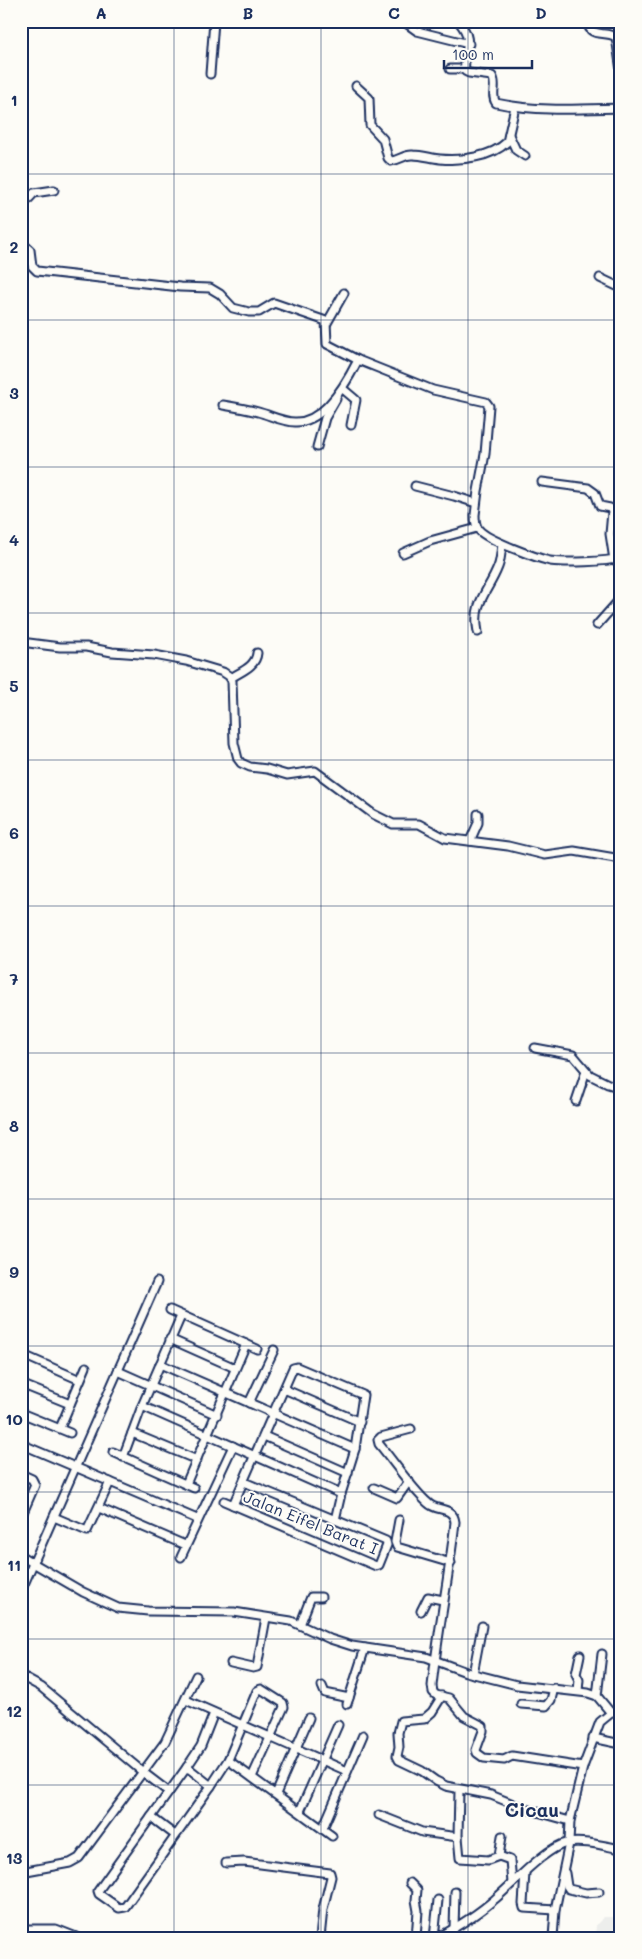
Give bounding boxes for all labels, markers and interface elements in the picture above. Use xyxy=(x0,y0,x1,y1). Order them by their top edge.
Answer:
text: A xyxy=(95,2,107,23)
text: B xyxy=(243,2,253,23)
text: C xyxy=(388,2,400,23)
text: D xyxy=(535,2,547,23)
scale bar xyxy=(444,38,532,70)
text: 100 m xyxy=(452,44,494,64)
text: 1 xyxy=(10,89,18,110)
text: 2 xyxy=(10,236,19,257)
text: 3 xyxy=(9,382,19,403)
text: 4 xyxy=(9,529,19,550)
text: 5 xyxy=(9,675,19,696)
text: 6 xyxy=(9,822,19,843)
text: 7 xyxy=(10,968,19,989)
text: 8 xyxy=(9,1115,19,1136)
text: 9 xyxy=(9,1261,19,1282)
text: 10 xyxy=(5,1408,23,1429)
street label: Jalan Eifel Barat I xyxy=(241,1485,381,1559)
text: 11 xyxy=(7,1554,21,1575)
text: 12 xyxy=(6,1700,22,1721)
district label: Cicau xyxy=(505,1797,559,1822)
text: 13 xyxy=(6,1847,23,1868)

